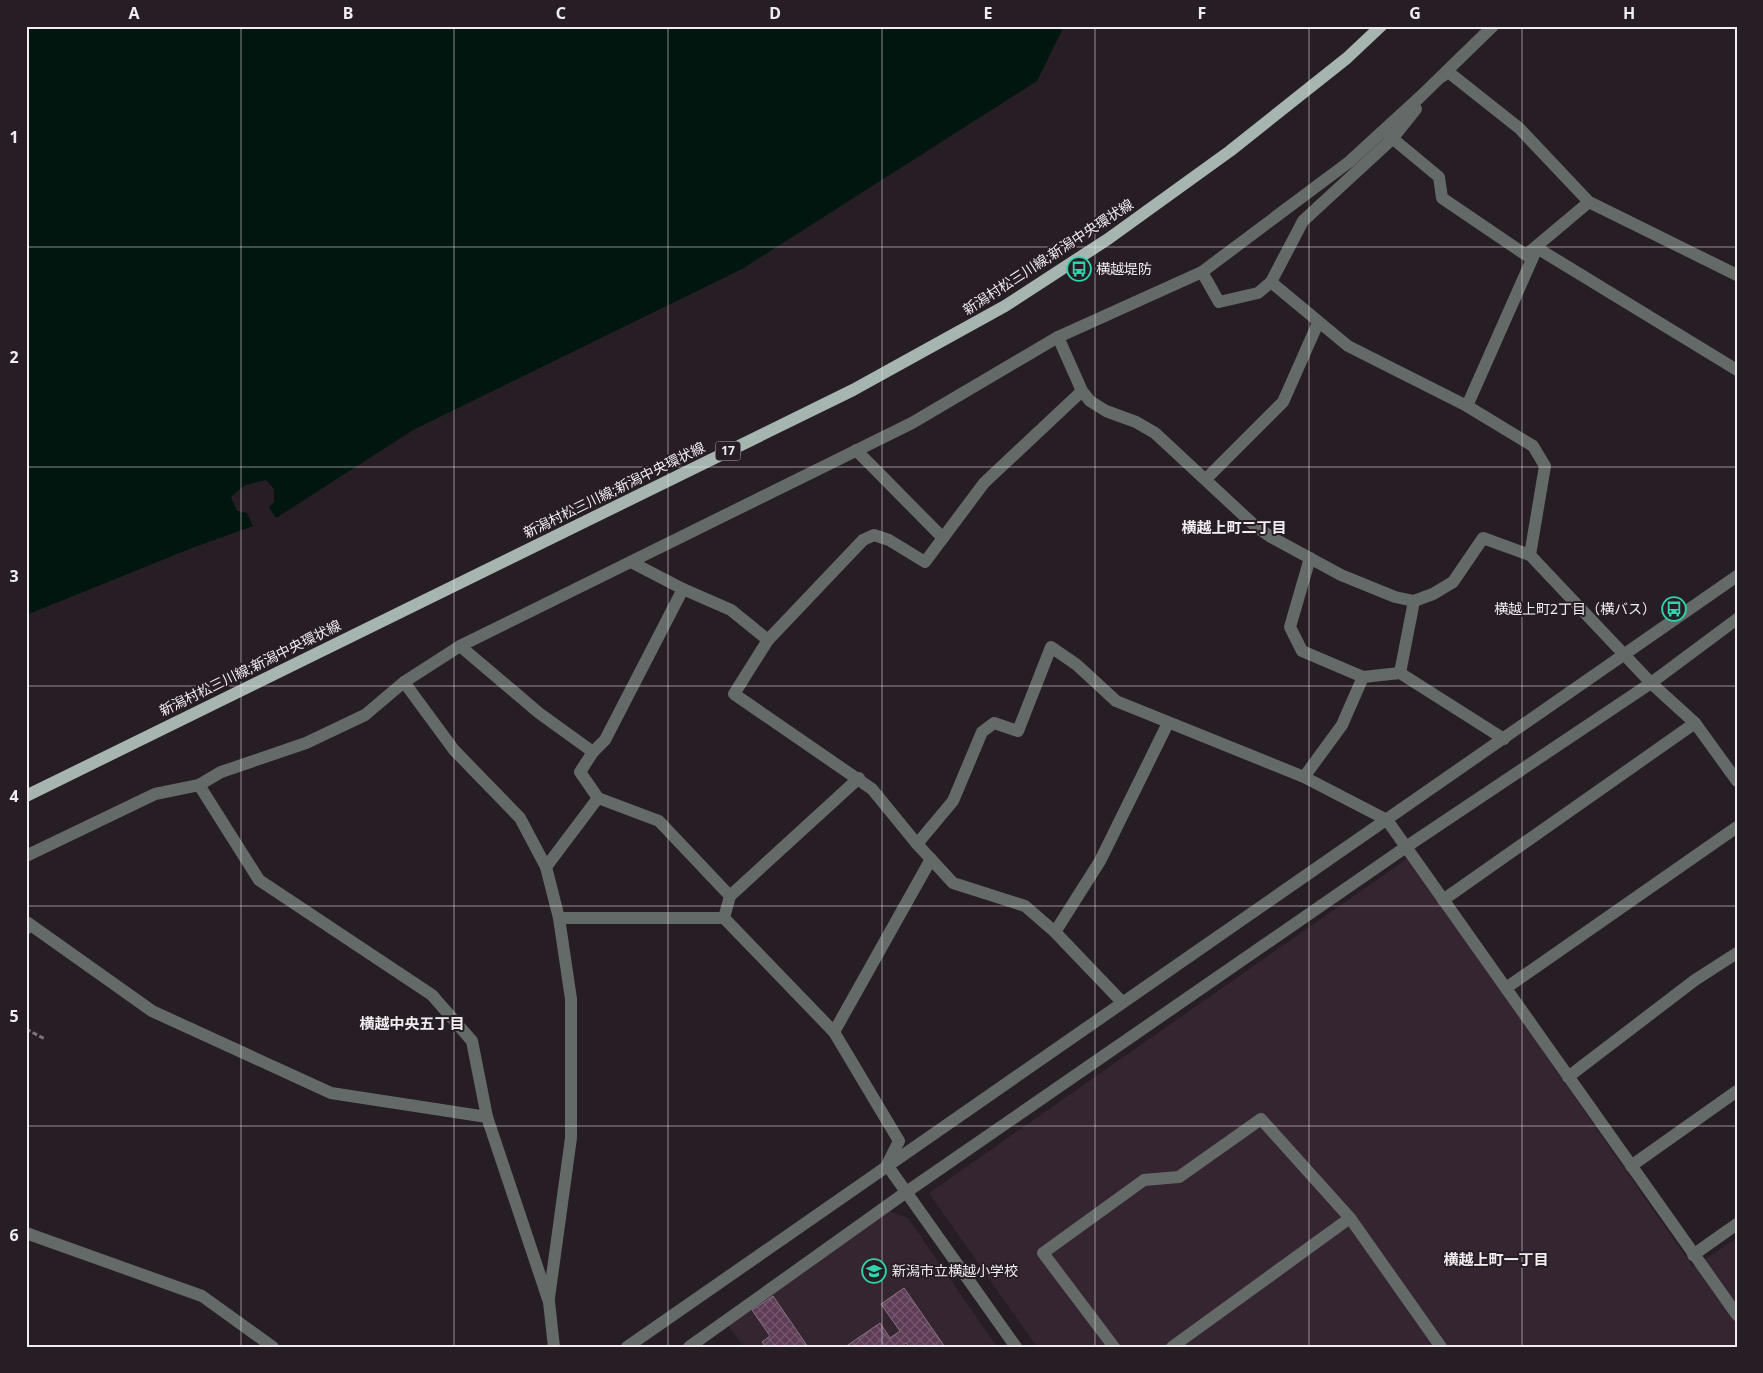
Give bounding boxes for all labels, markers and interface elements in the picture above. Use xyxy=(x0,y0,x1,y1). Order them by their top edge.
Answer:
text: A xyxy=(128,2,140,24)
text: B xyxy=(343,2,353,24)
text: C xyxy=(556,2,566,24)
text: D xyxy=(769,2,781,24)
text: E xyxy=(984,2,993,24)
text: F xyxy=(1198,2,1206,24)
text: G xyxy=(1409,2,1421,24)
text: H xyxy=(1623,2,1635,24)
text: 1 xyxy=(9,126,19,148)
street label: 新潟村松三川線;新潟中央環状線 xyxy=(959,194,1137,319)
bus stop icon: 横越堤防 xyxy=(1066,256,1092,282)
place label: 横越堤防 xyxy=(1096,259,1152,278)
text: 2 xyxy=(9,346,19,368)
street label: 新潟村松三川線;新潟中央環状線 xyxy=(520,437,708,542)
road number: 17 xyxy=(716,442,740,461)
district label: 横越上町二丁目 xyxy=(1181,517,1287,537)
text: 3 xyxy=(9,565,19,587)
bus stop icon: 横越上町2丁目（横バス） xyxy=(1661,596,1687,622)
place label: 横越上町2丁目（横バス） xyxy=(1494,599,1656,618)
street label: 新潟村松三川線;新潟中央環状線 xyxy=(156,615,344,720)
text: 4 xyxy=(9,785,19,807)
text: 5 xyxy=(9,1005,19,1027)
district label: 横越中央五丁目 xyxy=(359,1013,465,1033)
text: 6 xyxy=(9,1224,19,1246)
district label: 横越上町一丁目 xyxy=(1443,1249,1549,1269)
school or university icon: 新潟市立横越小学校 xyxy=(861,1258,887,1284)
place label: 新潟市立横越小学校 xyxy=(892,1261,1018,1280)

